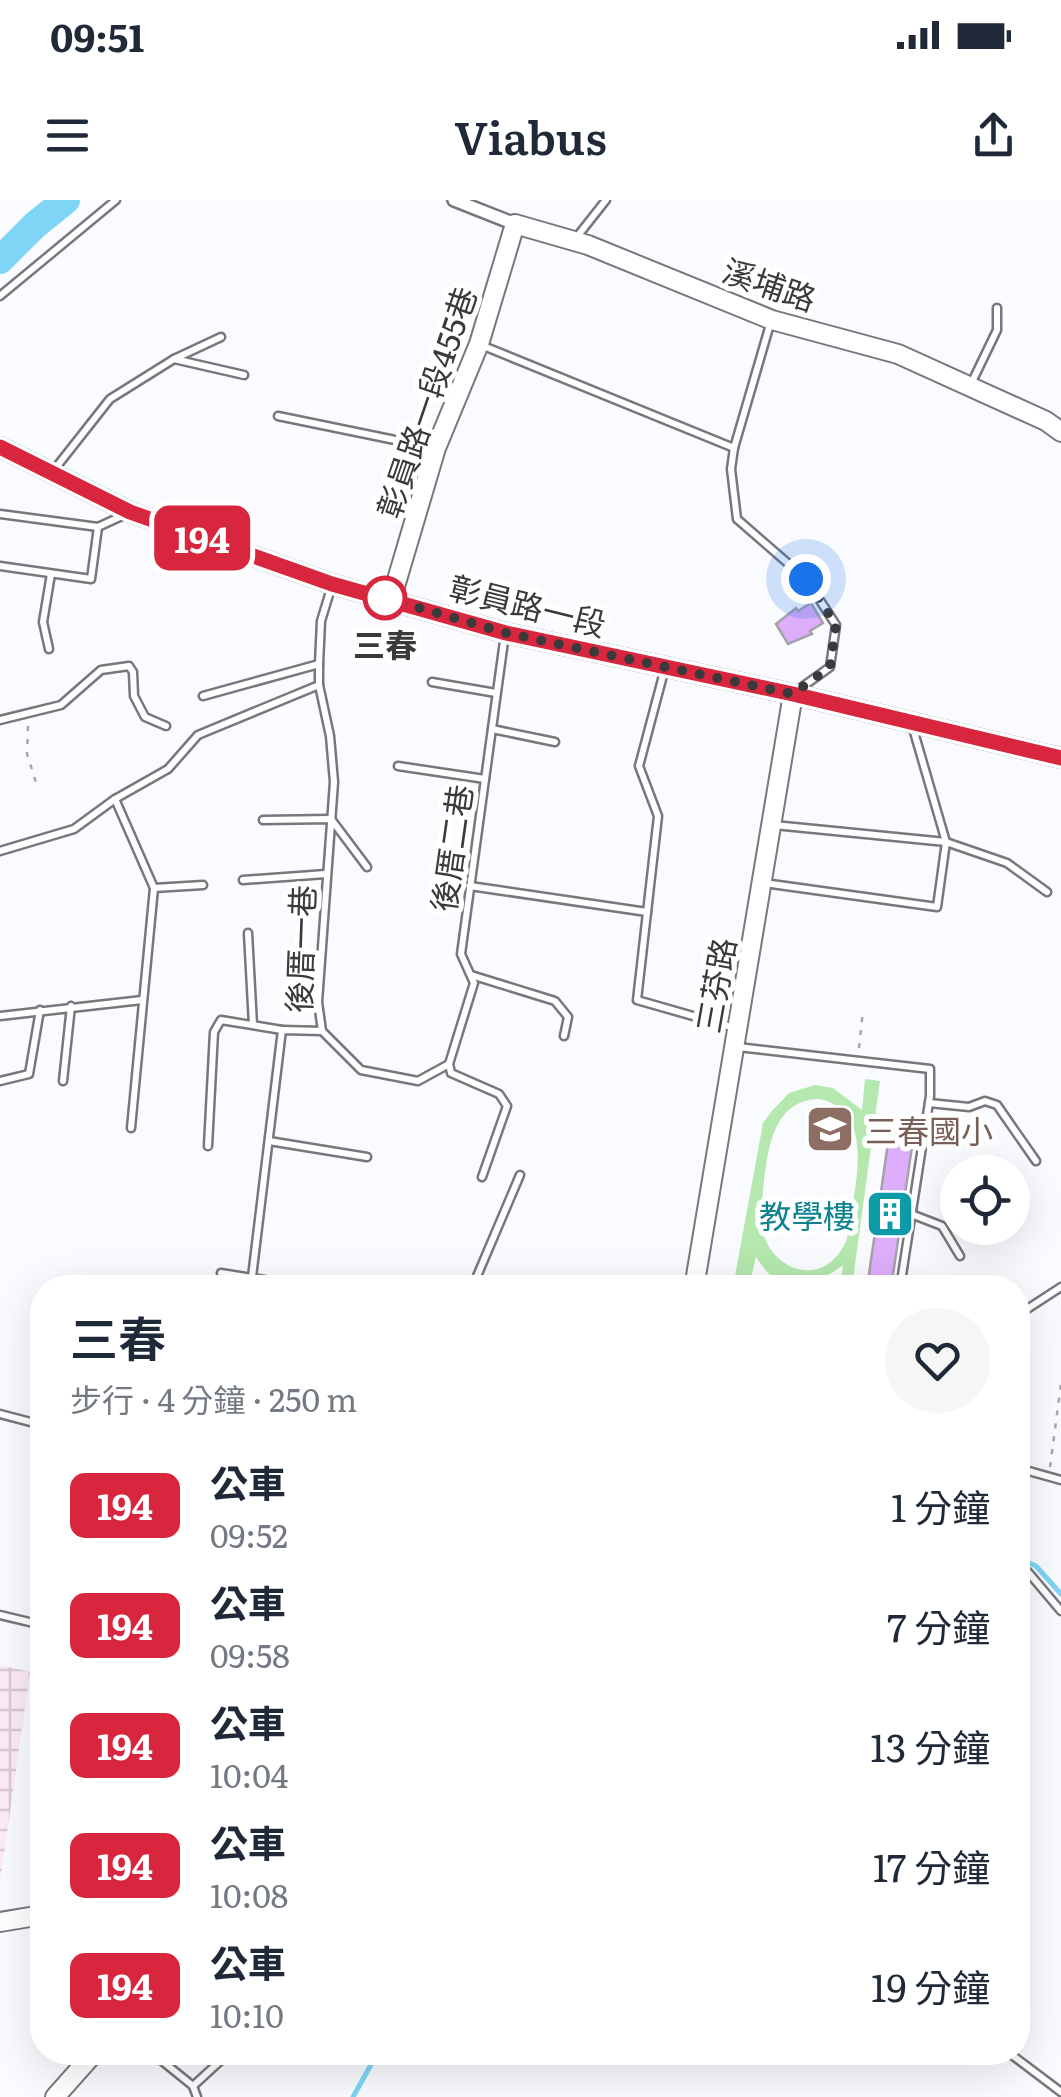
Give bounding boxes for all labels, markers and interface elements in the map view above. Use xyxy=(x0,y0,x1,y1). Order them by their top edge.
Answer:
text: 09:51 xyxy=(50,7,144,64)
text: Viabus xyxy=(454,102,607,169)
icon: menu xyxy=(40,108,95,163)
icon: share xyxy=(966,108,1021,163)
street label: 溪埔路 xyxy=(717,245,823,321)
street label: 彰員路一段455巷 xyxy=(363,280,487,524)
line badge: 194 xyxy=(144,506,260,570)
text: 194 xyxy=(174,512,230,564)
your location xyxy=(781,554,831,604)
street label: 彰員路一段 xyxy=(445,561,611,647)
marker: 三春 xyxy=(364,577,406,619)
place label: 三春 xyxy=(353,619,417,667)
street label: 後厝二巷 xyxy=(417,781,483,915)
street label: 後厝一巷 xyxy=(273,884,325,1014)
street label: 三芬路 xyxy=(682,934,746,1036)
school or university icon: 三春國小 xyxy=(804,1103,856,1155)
place label: 三春國小 xyxy=(865,1105,993,1153)
map controls xyxy=(940,1155,1030,1245)
button: locate xyxy=(940,1155,1030,1245)
building icon: 教學樓 xyxy=(864,1188,916,1240)
place label: 教學樓 xyxy=(759,1190,855,1238)
text: 三春 xyxy=(70,1301,166,1372)
button: heart xyxy=(885,1308,990,1413)
text: 步行 · 4 分鐘 · 250 m xyxy=(70,1374,357,1422)
text: 公車 xyxy=(210,1453,286,1510)
text: 1 分鐘 xyxy=(891,1477,990,1534)
text: 194 xyxy=(97,1479,153,1531)
text: 09:52 xyxy=(210,1510,288,1558)
text: 公車 xyxy=(210,1573,286,1630)
text: 7 分鐘 xyxy=(887,1597,990,1654)
text: 194 xyxy=(97,1599,153,1651)
text: 09:58 xyxy=(210,1630,290,1678)
text: 公車 xyxy=(210,1693,286,1750)
text: 13 分鐘 xyxy=(870,1717,990,1774)
text: 194 xyxy=(97,1719,153,1771)
text: 10:04 xyxy=(210,1750,288,1798)
text: 公車 xyxy=(210,1813,286,1870)
text: 17 分鐘 xyxy=(873,1837,990,1894)
text: 194 xyxy=(97,1839,153,1891)
text: 10:08 xyxy=(210,1870,288,1918)
text: 公車 xyxy=(210,1933,286,1990)
text: 19 分鐘 xyxy=(871,1957,990,2014)
text: 194 xyxy=(97,1959,153,2011)
text: 10:10 xyxy=(210,1990,284,2038)

